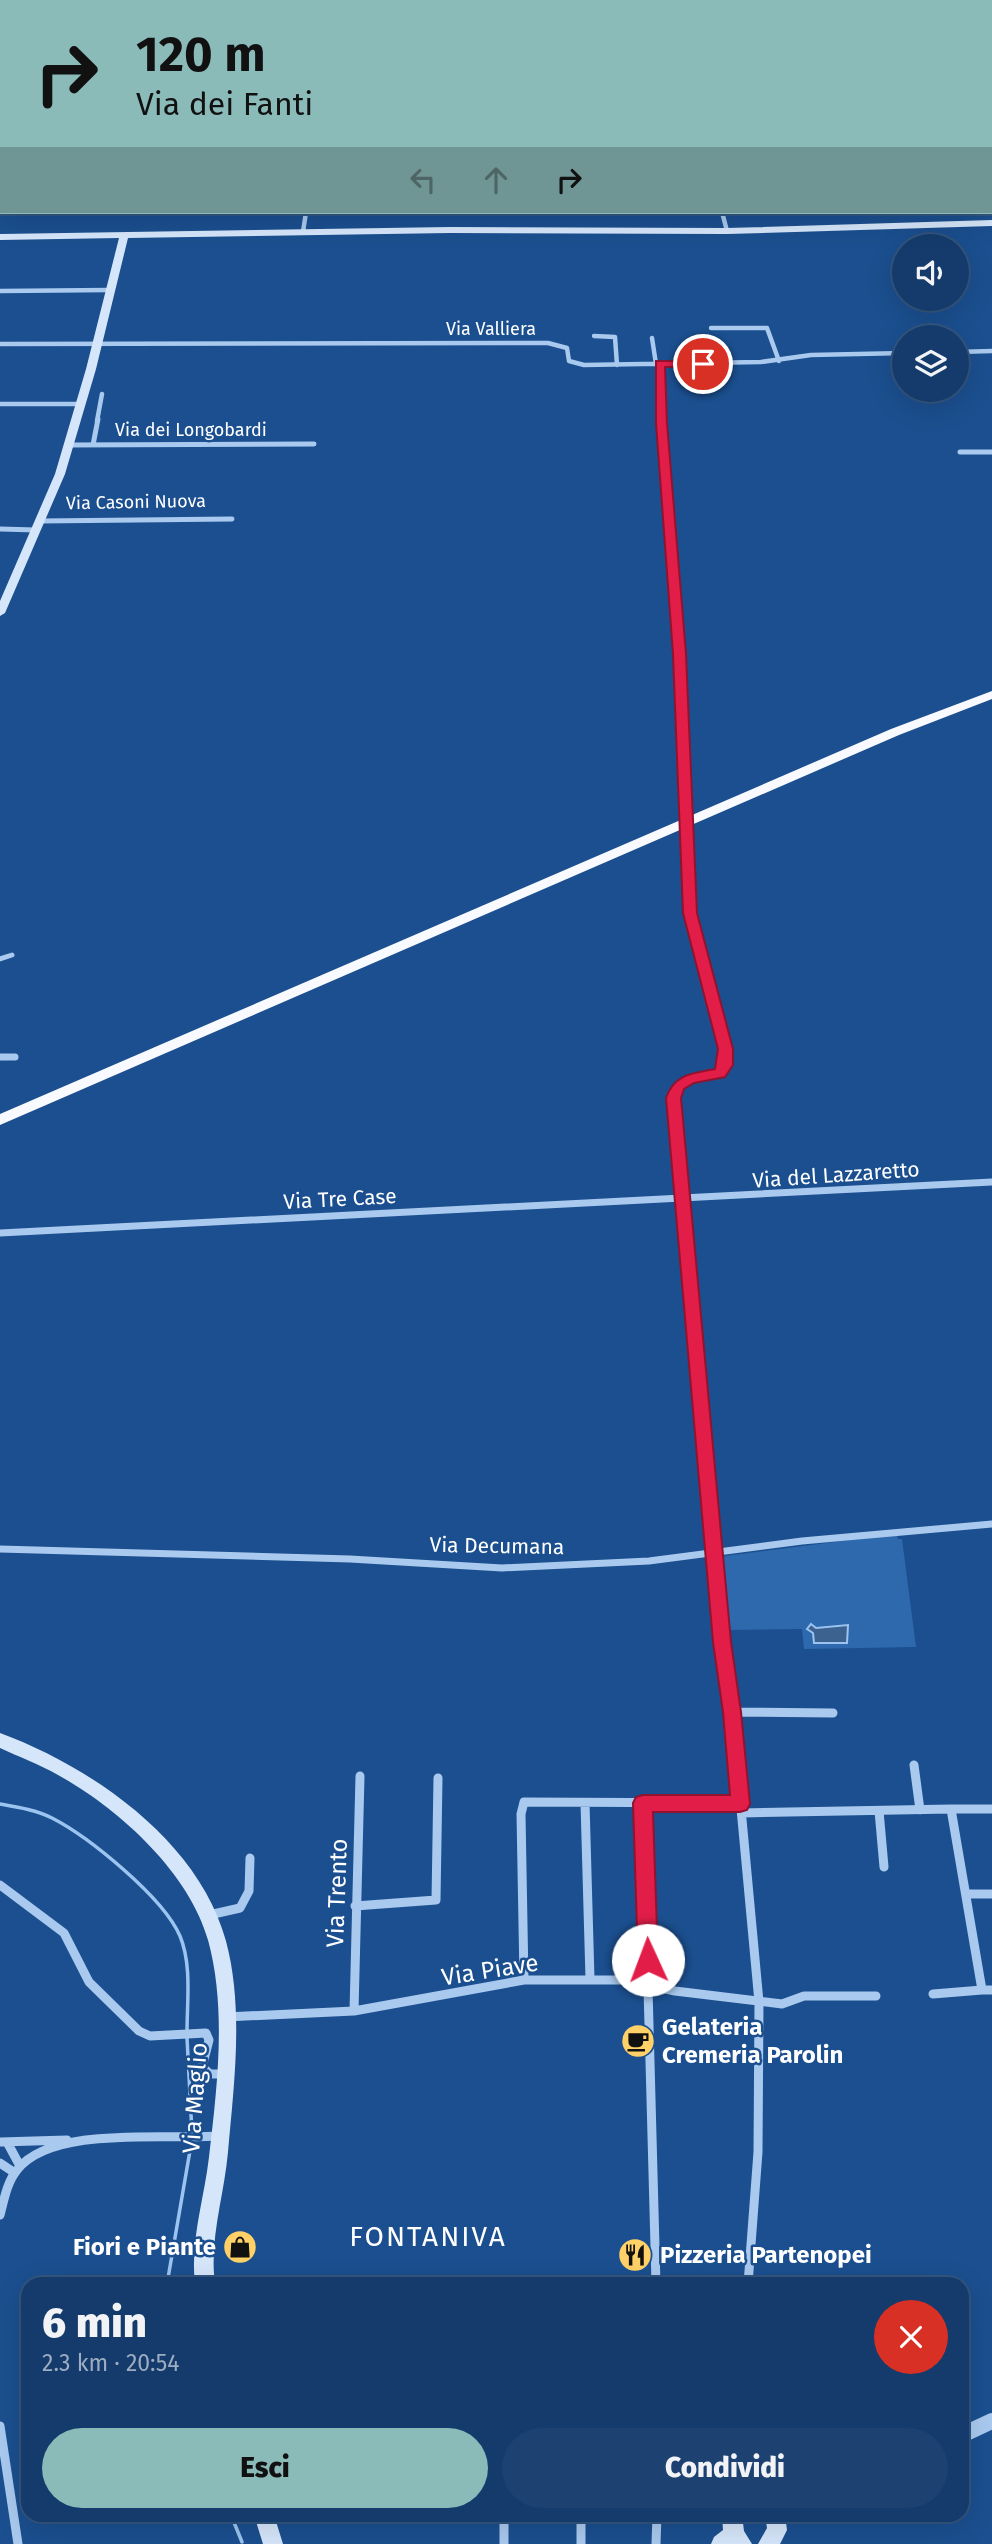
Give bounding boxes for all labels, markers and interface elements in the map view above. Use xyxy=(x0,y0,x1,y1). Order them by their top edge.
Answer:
text: 120 m xyxy=(136,25,266,84)
icon: right xyxy=(21,28,112,119)
text: Via dei Fanti xyxy=(136,85,313,123)
icon: left xyxy=(404,161,442,199)
icon: ahead xyxy=(477,161,515,199)
icon: right xyxy=(550,161,588,199)
map controls xyxy=(892,234,969,402)
button: sound xyxy=(892,234,969,311)
street label: Via Valliera xyxy=(446,318,536,340)
button: layers xyxy=(892,325,969,402)
pin xyxy=(673,334,733,394)
icon: arrive xyxy=(684,345,722,383)
street label: Via dei Longobardi xyxy=(115,419,267,441)
street label: Via Casoni Nuova xyxy=(66,490,206,514)
street label: Via del Lazzaretto xyxy=(752,1156,920,1194)
street label: Via Tre Case xyxy=(283,1183,397,1215)
street label: Via Decumana xyxy=(429,1532,565,1560)
street label: Via Trento xyxy=(321,1838,353,1948)
position arrow xyxy=(611,1923,685,1997)
street label: Via Piave xyxy=(440,1949,540,1991)
place label: Gelateria Cremeria Parolin xyxy=(662,2013,843,2069)
cafe icon: Gelateria Cremeria Parolin xyxy=(619,2022,657,2060)
street label: Via Maglio xyxy=(177,2042,213,2154)
district label: FONTANIVA xyxy=(349,2220,507,2253)
shop icon: Fiori e Piante xyxy=(221,2228,259,2266)
place label: Fiori e Piante xyxy=(73,2233,216,2261)
restaurant icon: Pizzeria Partenopei xyxy=(616,2236,654,2274)
place label: Pizzeria Partenopei xyxy=(660,2241,872,2269)
text: 6 min xyxy=(42,2298,147,2348)
button: close xyxy=(874,2300,948,2374)
text: 2.3 km · 20:54 xyxy=(42,2349,179,2377)
button: Esci xyxy=(42,2428,488,2508)
button: Condividi xyxy=(502,2428,948,2508)

